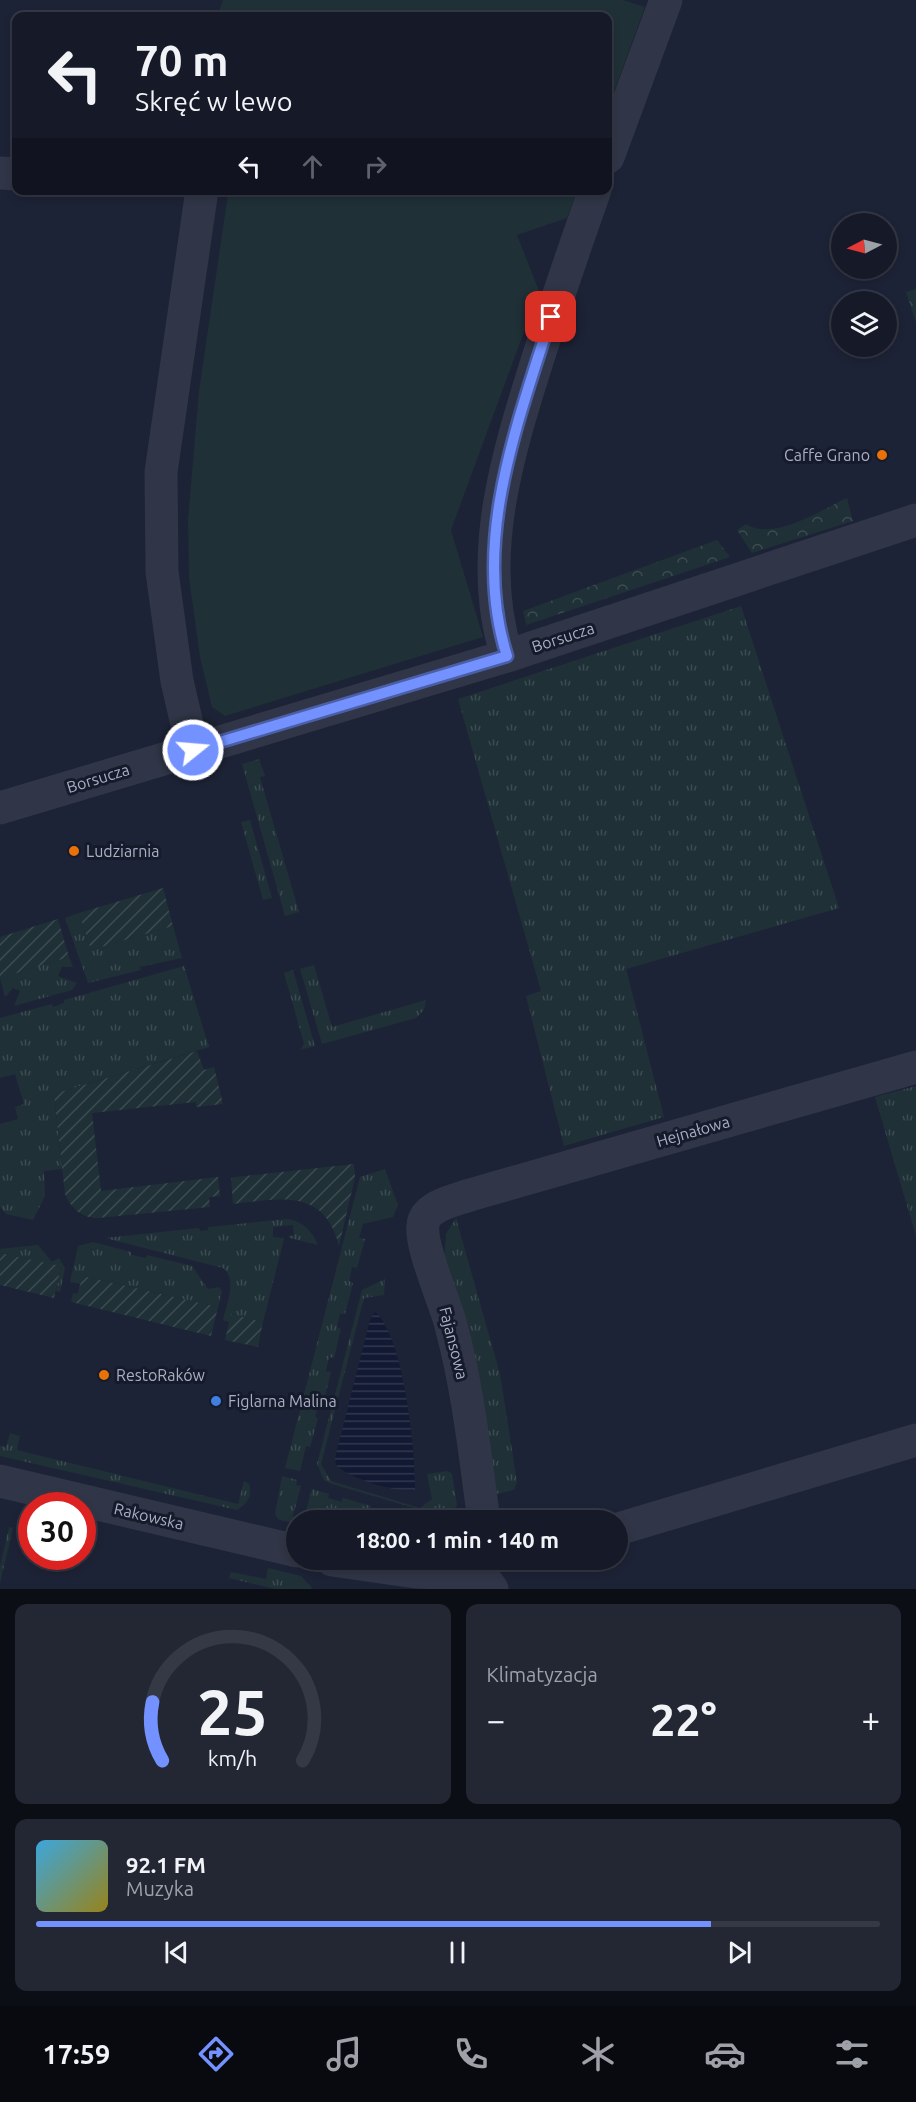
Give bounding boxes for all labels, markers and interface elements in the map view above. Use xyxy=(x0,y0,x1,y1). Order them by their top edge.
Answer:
icon: left xyxy=(36,36,114,114)
text: 70 m xyxy=(135,37,229,84)
text: Skręć w lewo xyxy=(135,86,292,116)
icon: left xyxy=(233,150,266,183)
icon: ahead xyxy=(296,150,329,183)
icon: right xyxy=(359,150,392,183)
north arrow xyxy=(831,213,897,279)
map controls xyxy=(831,213,897,357)
pin xyxy=(525,291,576,342)
button: layers xyxy=(831,291,897,357)
icon: arrive xyxy=(534,300,567,333)
place label: Caffe Grano xyxy=(784,446,870,464)
marker: Caffe Grano xyxy=(875,448,889,462)
street label: Borsucza xyxy=(529,618,597,656)
position arrow xyxy=(161,718,225,782)
street label: Borsucza xyxy=(64,760,132,796)
place label: Ludziarnia xyxy=(86,842,159,860)
marker: Ludziarnia xyxy=(67,844,81,858)
street label: Hejnałowa xyxy=(654,1112,732,1150)
street label: Fajansowa xyxy=(436,1305,472,1381)
place label: RestoRaków xyxy=(116,1366,206,1384)
marker: RestoRaków xyxy=(97,1368,111,1382)
place label: Figlarna Malina xyxy=(228,1392,337,1410)
marker: Figlarna Malina xyxy=(209,1394,223,1408)
speed limit sign: 30 xyxy=(18,1492,96,1570)
street label: Rakowska xyxy=(112,1499,186,1533)
text: 18:00 · 1 min · 140 m xyxy=(355,1527,559,1552)
text: Klimatyzacja xyxy=(487,1663,598,1686)
text: 25 xyxy=(198,1677,268,1747)
text: 22° xyxy=(650,1694,717,1745)
text: − xyxy=(487,1701,505,1738)
text: + xyxy=(861,1701,880,1738)
text: km/h xyxy=(208,1746,257,1770)
text: 92.1 FM xyxy=(126,1852,206,1877)
text: Muzyka xyxy=(126,1877,194,1900)
icon: previous xyxy=(160,1936,193,1969)
icon: pause xyxy=(441,1936,474,1969)
icon: next xyxy=(723,1936,756,1969)
icon: directions xyxy=(195,2033,237,2075)
icon: music xyxy=(323,2033,365,2075)
icon: phone xyxy=(450,2033,492,2075)
icon: climate xyxy=(577,2033,619,2075)
icon: car xyxy=(704,2033,746,2075)
icon: filters xyxy=(831,2033,873,2075)
text: 17:59 xyxy=(43,2039,110,2069)

